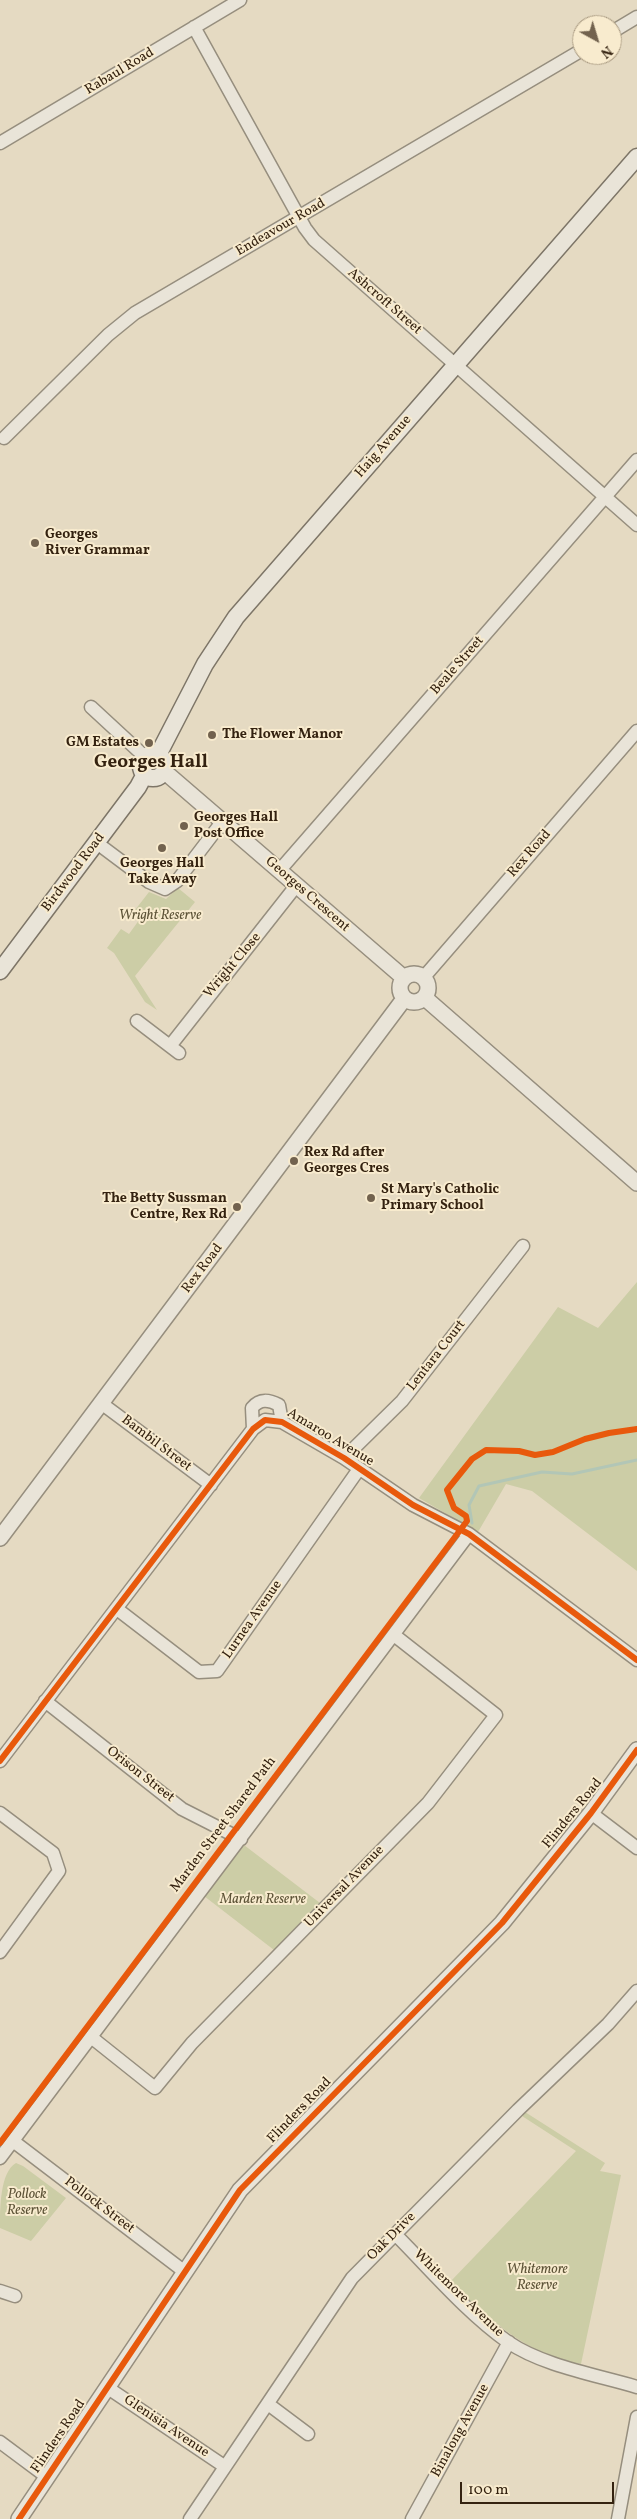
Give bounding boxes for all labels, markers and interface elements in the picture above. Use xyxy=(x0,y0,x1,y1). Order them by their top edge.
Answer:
north arrow xyxy=(572,15,622,65)
text: N xyxy=(596,41,616,62)
street label: Rabaul Road xyxy=(82,45,158,99)
street label: Endeavour Road xyxy=(233,196,329,260)
street label: Ashcroft Street xyxy=(343,265,425,339)
street label: Haig Avenue xyxy=(352,412,416,482)
place label: Georges River Grammar xyxy=(45,527,150,560)
marker: Georges River Grammar xyxy=(29,537,41,549)
street label: Beale Street xyxy=(428,633,488,699)
place label: The Flower Manor xyxy=(222,727,343,743)
marker: The Flower Manor xyxy=(206,729,218,741)
place label: GM Estates xyxy=(66,735,139,751)
marker: GM Estates xyxy=(143,737,155,749)
district label: Georges Hall xyxy=(94,753,208,775)
place label: Georges Hall Post Office xyxy=(194,810,278,842)
marker: Georges Hall Post Office xyxy=(178,820,190,832)
street label: Rex Road xyxy=(505,827,555,881)
street label: Birdwood Road xyxy=(39,830,109,916)
marker: Georges Hall Take Away xyxy=(156,842,168,854)
street label: Georges Crescent xyxy=(261,854,353,936)
place label: Georges Hall Take Away xyxy=(120,856,204,889)
park label: Wright Reserve xyxy=(119,908,201,924)
street label: Wright Close xyxy=(201,930,265,1002)
place label: Rex Rd after Georges Cres xyxy=(304,1145,389,1178)
marker: Rex Rd after Georges Cres xyxy=(288,1155,300,1167)
place label: St Mary's Catholic Primary School xyxy=(381,1182,499,1214)
place label: The Betty Sussman Centre, Rex Rd xyxy=(102,1191,227,1224)
marker: St Mary's Catholic Primary School xyxy=(365,1192,377,1204)
marker: The Betty Sussman Centre, Rex Rd xyxy=(231,1201,243,1213)
street label: Rex Road xyxy=(179,1241,227,1297)
street label: Lentara Court xyxy=(404,1317,470,1395)
street label: Amaroo Avenue xyxy=(283,1405,377,1471)
street label: Bambil Street xyxy=(118,1412,194,1476)
street label: Lurnea Avenue xyxy=(220,1577,286,1663)
street label: Orison Street xyxy=(103,1743,177,1807)
street label: Marden Street Shared Path xyxy=(168,1754,280,1896)
street label: Flinders Road xyxy=(540,1776,606,1852)
street label: Universal Avenue xyxy=(302,1842,388,1932)
park label: Marden Reserve xyxy=(220,1892,306,1908)
street label: Flinders Road xyxy=(264,2074,336,2148)
street label: Pollock Street xyxy=(60,2174,138,2238)
park label: Pollock Reserve xyxy=(7,2187,47,2220)
street label: Oak Drive xyxy=(364,2209,420,2265)
street label: Whitemore Avenue xyxy=(409,2247,507,2341)
park label: Whitemore Reserve xyxy=(506,2262,568,2294)
street label: Binalong Avenue xyxy=(428,2381,494,2481)
street label: Glenisia Avenue xyxy=(120,2392,212,2462)
street label: Flinders Road xyxy=(28,2397,90,2477)
scale bar xyxy=(462,2472,616,2504)
text: 100 m xyxy=(468,2480,508,2501)

